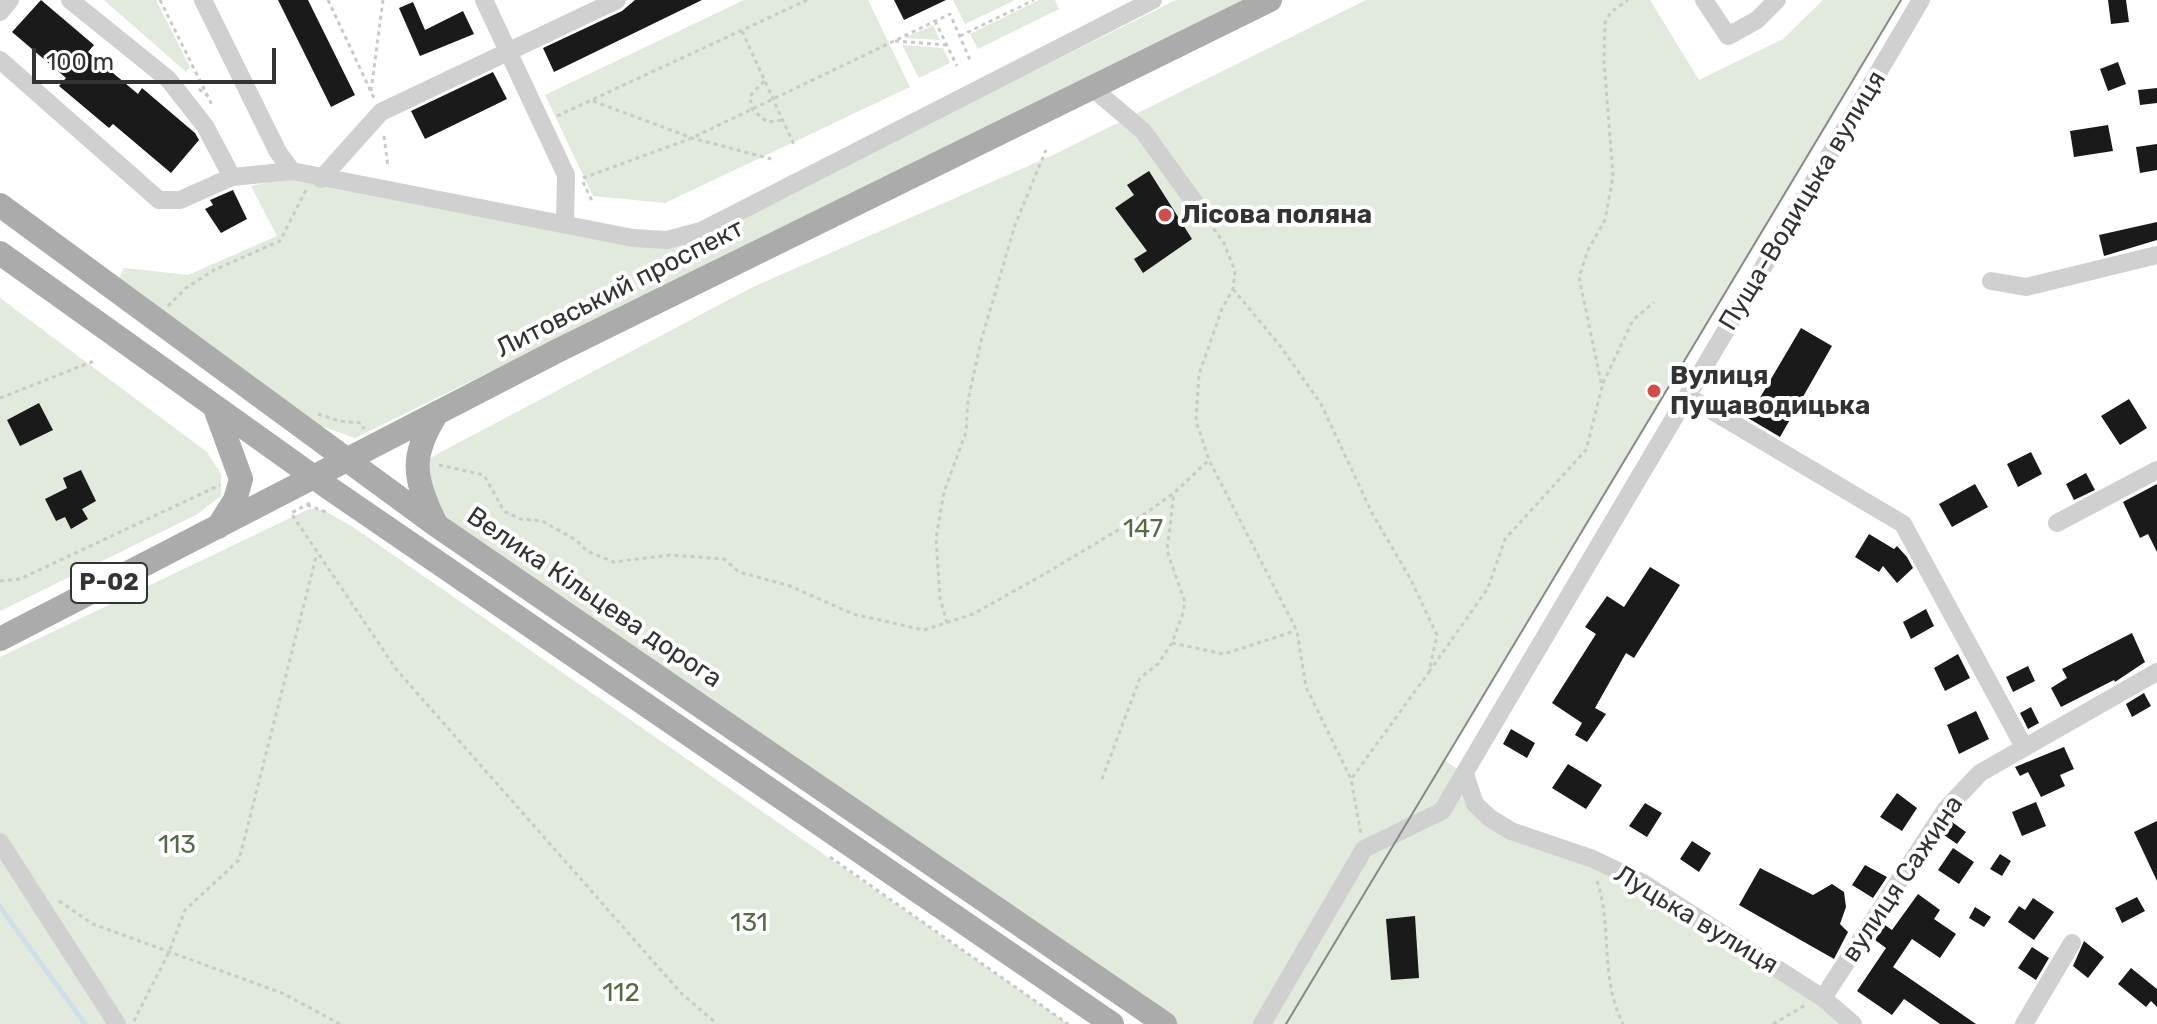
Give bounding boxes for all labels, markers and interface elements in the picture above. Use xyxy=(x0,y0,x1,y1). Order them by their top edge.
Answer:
scale bar xyxy=(36,32,280,82)
text: 100 m xyxy=(46,48,114,76)
street label: Пуща-Водицька вулиця xyxy=(1713,66,1893,336)
place label: Лісова поляна xyxy=(1181,199,1372,231)
marker: Лісова поляна xyxy=(1156,206,1174,224)
street label: Литовський проспект xyxy=(491,213,749,365)
place label: Вулиця Пущаводицька xyxy=(1670,360,1870,422)
marker: Вулиця Пущаводицька xyxy=(1645,382,1663,400)
street label: Велика Кільцева дорога xyxy=(461,501,727,695)
park label: 147 xyxy=(1123,513,1163,545)
road number: Р-02 xyxy=(71,563,147,603)
street label: вулиця Сажина xyxy=(1836,790,1970,968)
park label: 113 xyxy=(158,829,196,861)
street label: Луцька вулиця xyxy=(1608,859,1784,981)
park label: 131 xyxy=(730,907,768,939)
park label: 112 xyxy=(602,977,640,1009)

